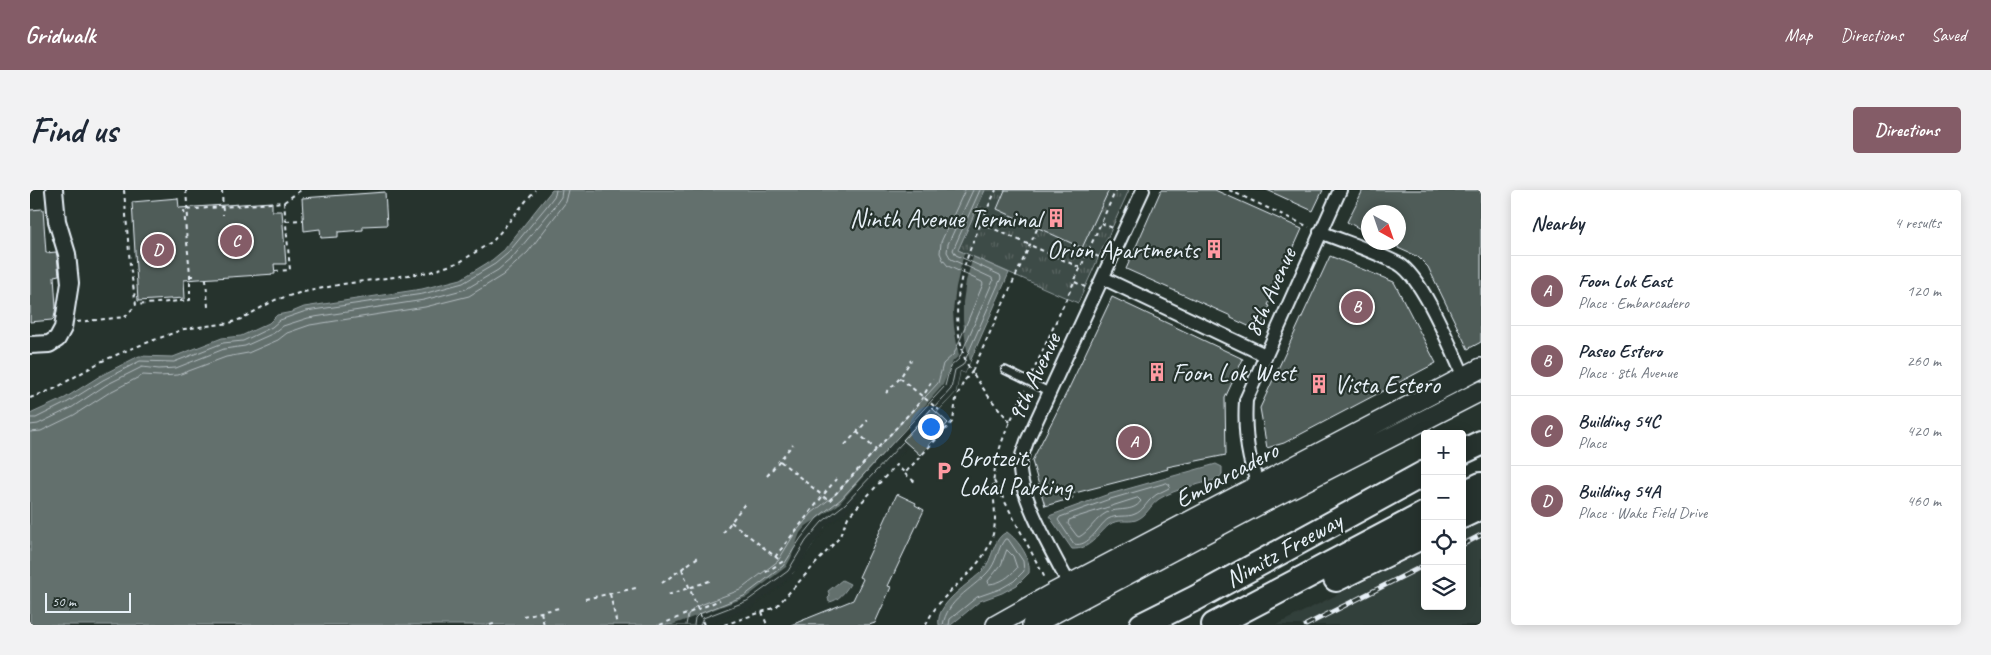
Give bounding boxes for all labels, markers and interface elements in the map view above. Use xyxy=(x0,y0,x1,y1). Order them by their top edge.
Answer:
text: Gridwalk xyxy=(25,20,95,50)
text: Map xyxy=(1785,24,1812,46)
text: Directions xyxy=(1840,24,1903,46)
text: Saved xyxy=(1931,24,1966,46)
button: Directions xyxy=(1853,107,1961,153)
text: Find us xyxy=(30,108,117,153)
place label: Ninth Avenue Terminal xyxy=(850,203,1046,235)
north arrow xyxy=(1361,205,1406,250)
building icon: Ninth Avenue Terminal xyxy=(1045,207,1067,229)
text: Nearby xyxy=(1531,210,1584,236)
text: 4 results xyxy=(1894,213,1941,233)
pin: C xyxy=(220,222,252,260)
pin: D xyxy=(142,231,174,269)
place label: Orion Apartments xyxy=(1047,234,1201,266)
building icon: Orion Apartments xyxy=(1203,238,1225,260)
street label: 8th Avenue xyxy=(1236,241,1305,342)
text: Foon Lok East xyxy=(1578,269,1672,293)
text: A xyxy=(1543,281,1551,301)
text: 120 m xyxy=(1907,281,1941,301)
pin: B xyxy=(1341,288,1373,326)
text: Place · Embarcadero xyxy=(1578,293,1689,313)
street label: 9th Avenue xyxy=(999,326,1069,427)
text: Paseo Estero xyxy=(1578,339,1662,363)
text: B xyxy=(1543,351,1551,371)
text: 260 m xyxy=(1907,351,1941,371)
place label: Foon Lok West xyxy=(1172,357,1298,389)
building icon: Foon Lok West xyxy=(1146,361,1168,383)
text: Place · 8th Avenue xyxy=(1578,363,1677,383)
place label: Vista Estero xyxy=(1334,369,1441,401)
building icon: Vista Estero xyxy=(1308,373,1330,395)
text: Building 54C xyxy=(1578,409,1660,433)
your location xyxy=(918,414,944,440)
text: C xyxy=(1543,421,1551,441)
text: 420 m xyxy=(1907,421,1941,441)
pin: A xyxy=(1118,423,1150,461)
map controls xyxy=(1421,430,1466,610)
button: + xyxy=(1421,430,1466,475)
text: Place xyxy=(1578,433,1606,453)
street label: Embarcadero xyxy=(1169,434,1285,515)
place label: Brotzeit Lokal Parking xyxy=(959,442,1074,503)
parking icon: Brotzeit Lokal Parking xyxy=(933,460,955,482)
button: − xyxy=(1421,475,1466,520)
text: Building 54A xyxy=(1578,479,1660,503)
text: D xyxy=(1542,491,1552,511)
text: 460 m xyxy=(1907,491,1941,511)
street label: Nimitz Freeway xyxy=(1219,503,1350,595)
text: Place · Wake Field Drive xyxy=(1578,503,1707,523)
button: locate xyxy=(1421,520,1466,565)
button: layers xyxy=(1421,565,1466,610)
scale bar xyxy=(45,590,131,613)
text: 50 m xyxy=(52,593,76,610)

